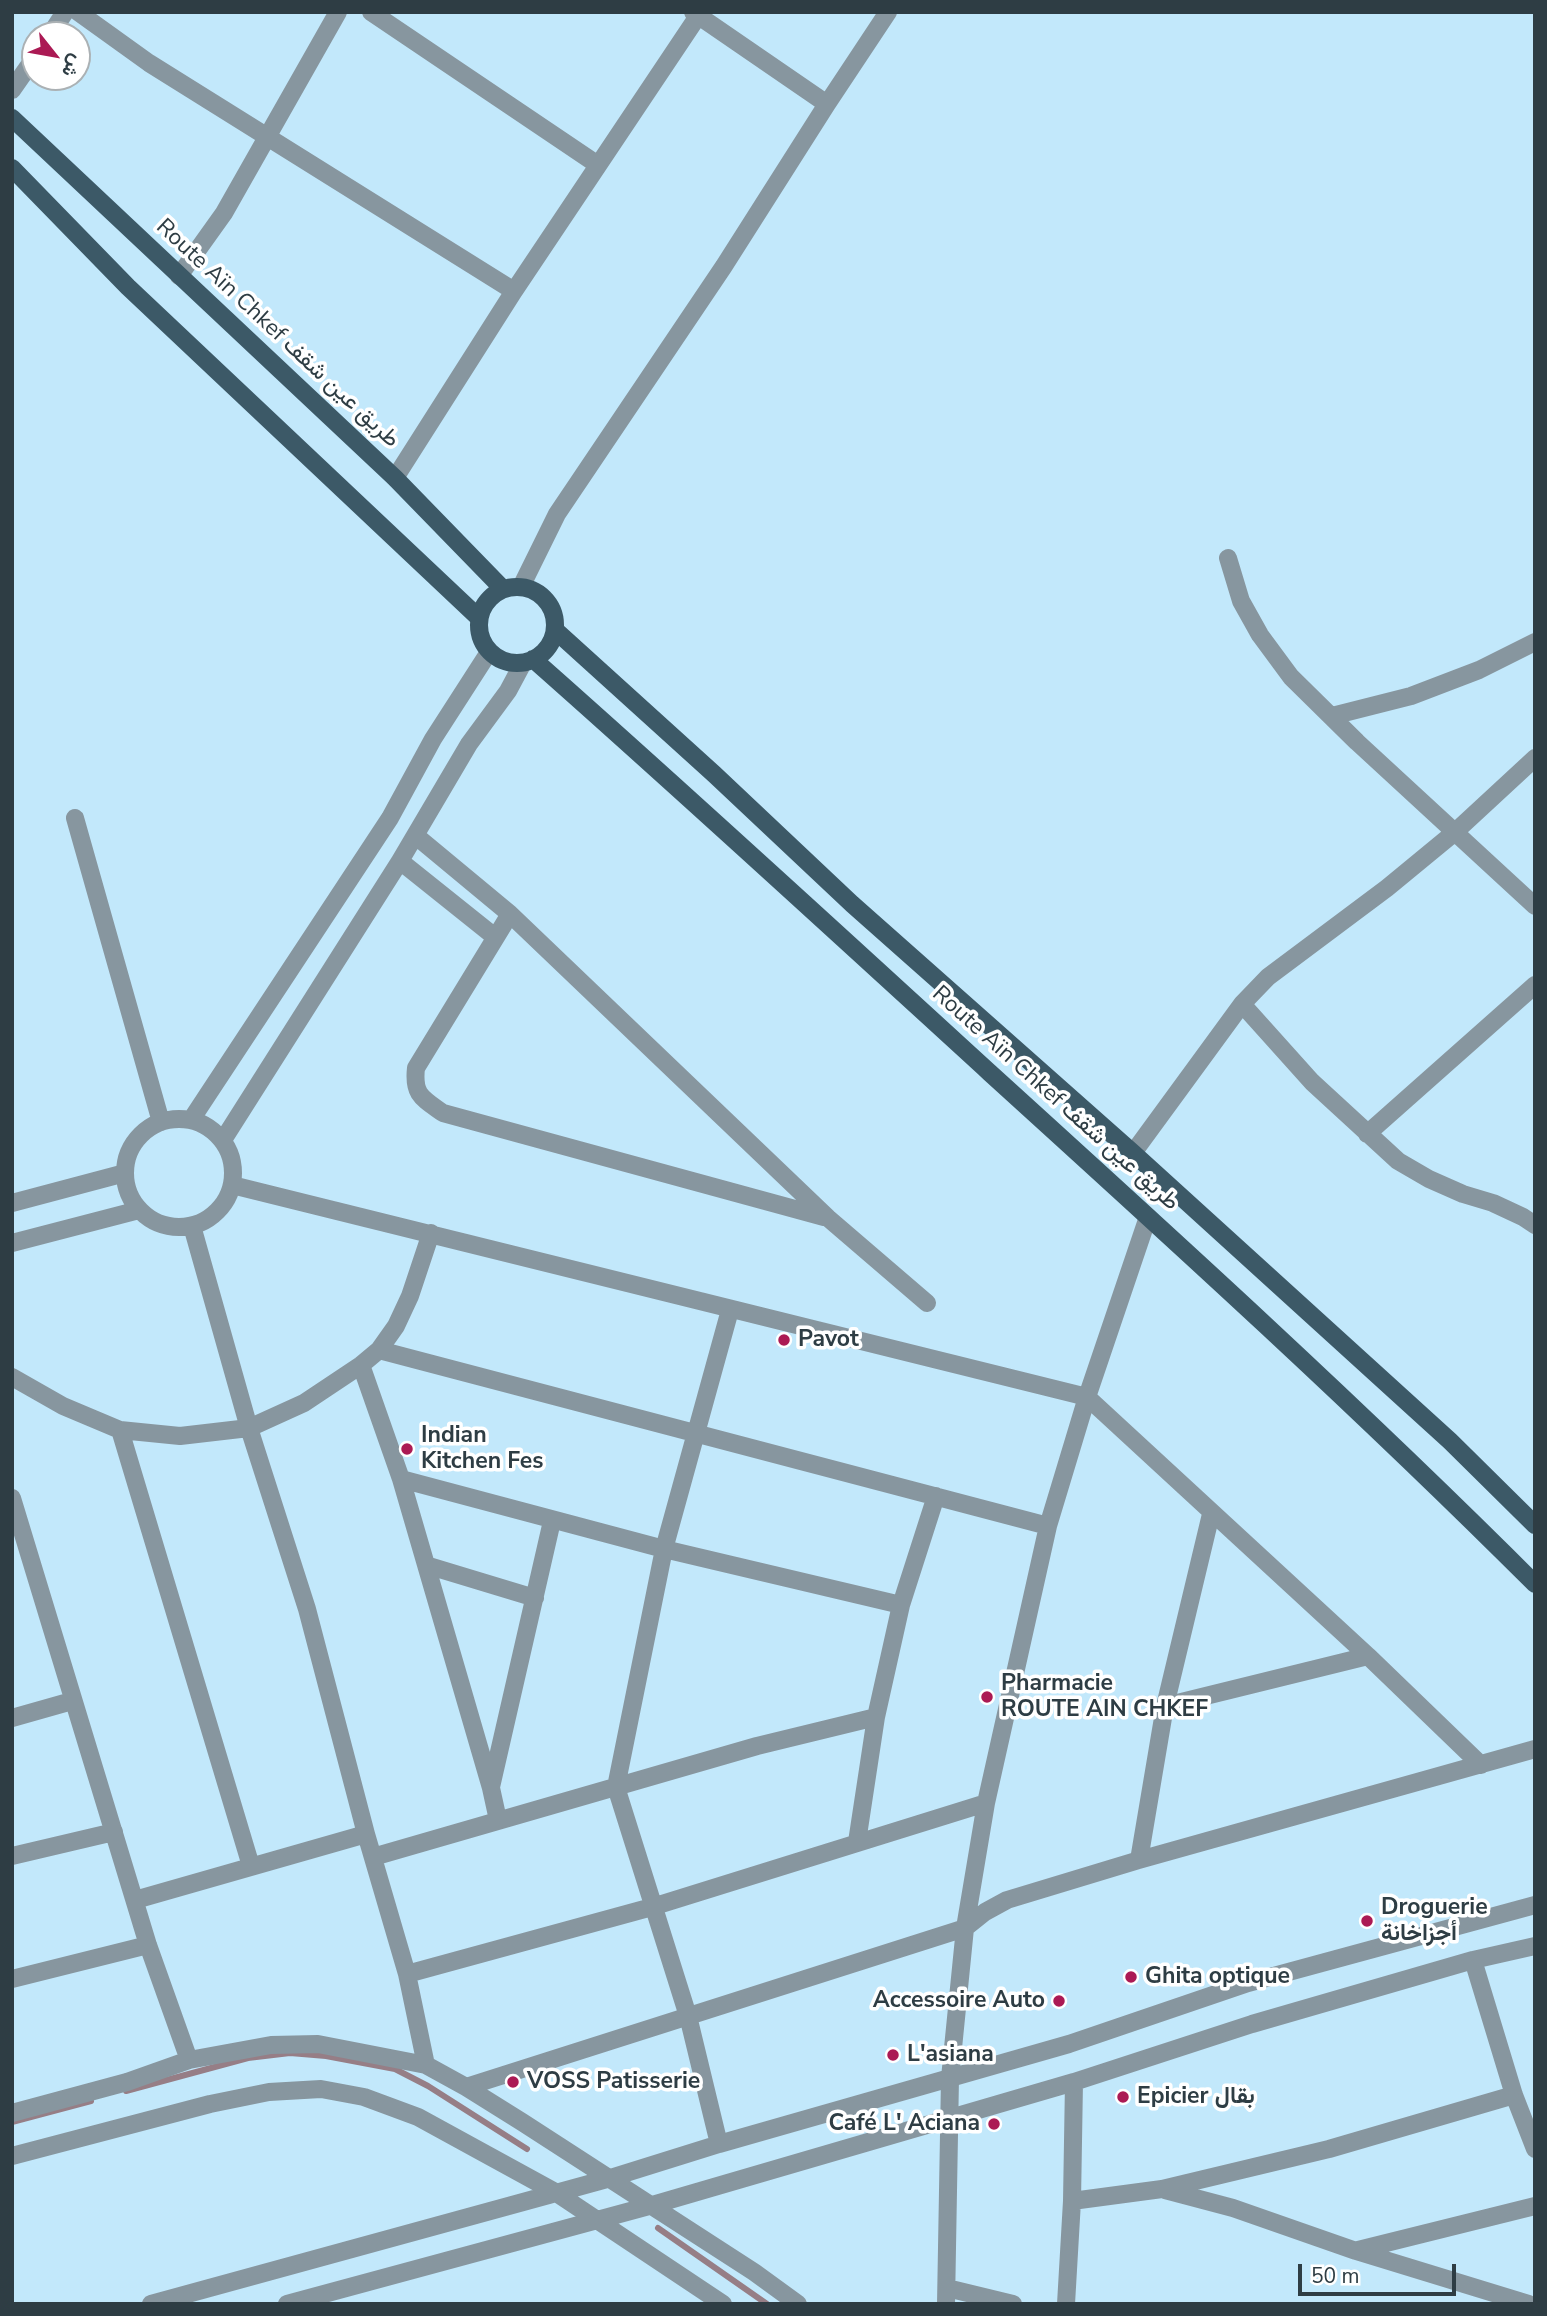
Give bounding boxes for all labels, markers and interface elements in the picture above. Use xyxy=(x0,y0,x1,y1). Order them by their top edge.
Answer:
north arrow xyxy=(21,21,91,91)
text: ش xyxy=(55,49,89,82)
street label: Route Aïn Chkef طريق عين شقف xyxy=(150,214,404,454)
street label: Route Aïn Chkef طريق عين شقف xyxy=(926,981,1184,1217)
place label: Pavot xyxy=(798,1326,859,1354)
marker: Pavot xyxy=(776,1332,792,1348)
place label: Indian Kitchen Fes xyxy=(421,1422,543,1476)
marker: Indian Kitchen Fes xyxy=(399,1441,415,1457)
place label: Pharmacie ROUTE AIN CHKEF xyxy=(1001,1670,1208,1724)
marker: Pharmacie ROUTE AIN CHKEF xyxy=(979,1689,995,1705)
place label: Droguerie أجزاخانة xyxy=(1381,1894,1488,1948)
marker: Droguerie أجزاخانة xyxy=(1359,1913,1375,1929)
place label: Ghita optique xyxy=(1145,1963,1290,1991)
marker: Ghita optique xyxy=(1123,1969,1139,1985)
place label: Accessoire Auto xyxy=(873,1987,1045,2015)
marker: Accessoire Auto xyxy=(1051,1993,1067,2009)
place label: L'asiana xyxy=(907,2041,994,2069)
marker: L'asiana xyxy=(885,2047,901,2063)
place label: VOSS Patisserie xyxy=(527,2068,700,2096)
marker: VOSS Patisserie xyxy=(505,2074,521,2090)
place label: Epicier بقال xyxy=(1137,2083,1255,2111)
marker: Epicier بقال xyxy=(1115,2089,1131,2105)
place label: Café L' Aciana xyxy=(828,2110,980,2138)
marker: Café L' Aciana xyxy=(986,2116,1002,2132)
scale bar xyxy=(1302,2250,1460,2294)
text: 50 m xyxy=(1311,2262,1360,2290)

